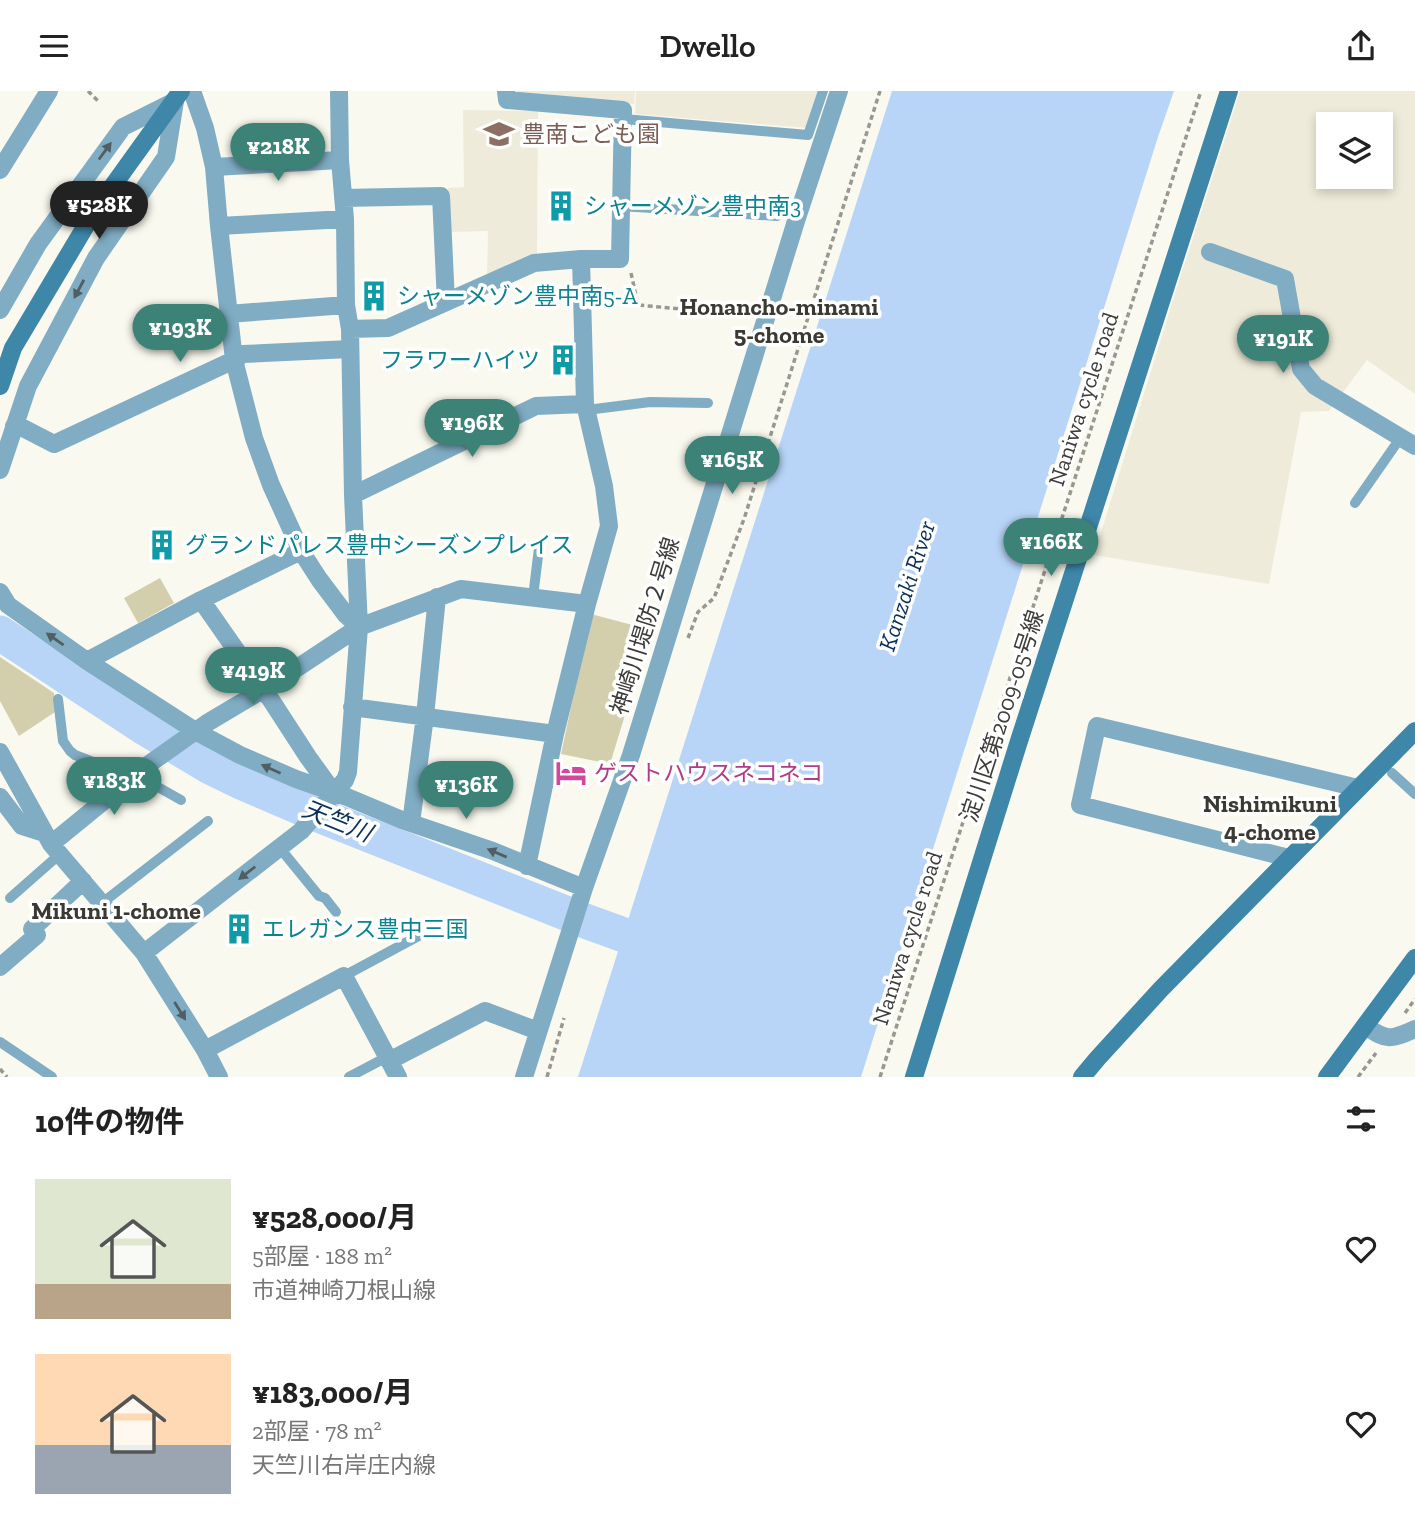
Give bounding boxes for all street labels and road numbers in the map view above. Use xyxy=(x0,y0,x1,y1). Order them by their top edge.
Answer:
street label: Naniwa cycle road xyxy=(1042,308,1124,489)
street label: 神崎川堤防２号線 xyxy=(605,534,685,718)
street label: 淀川区第2009-05号線 xyxy=(954,606,1050,826)
street label: Naniwa cycle road xyxy=(866,847,948,1028)

